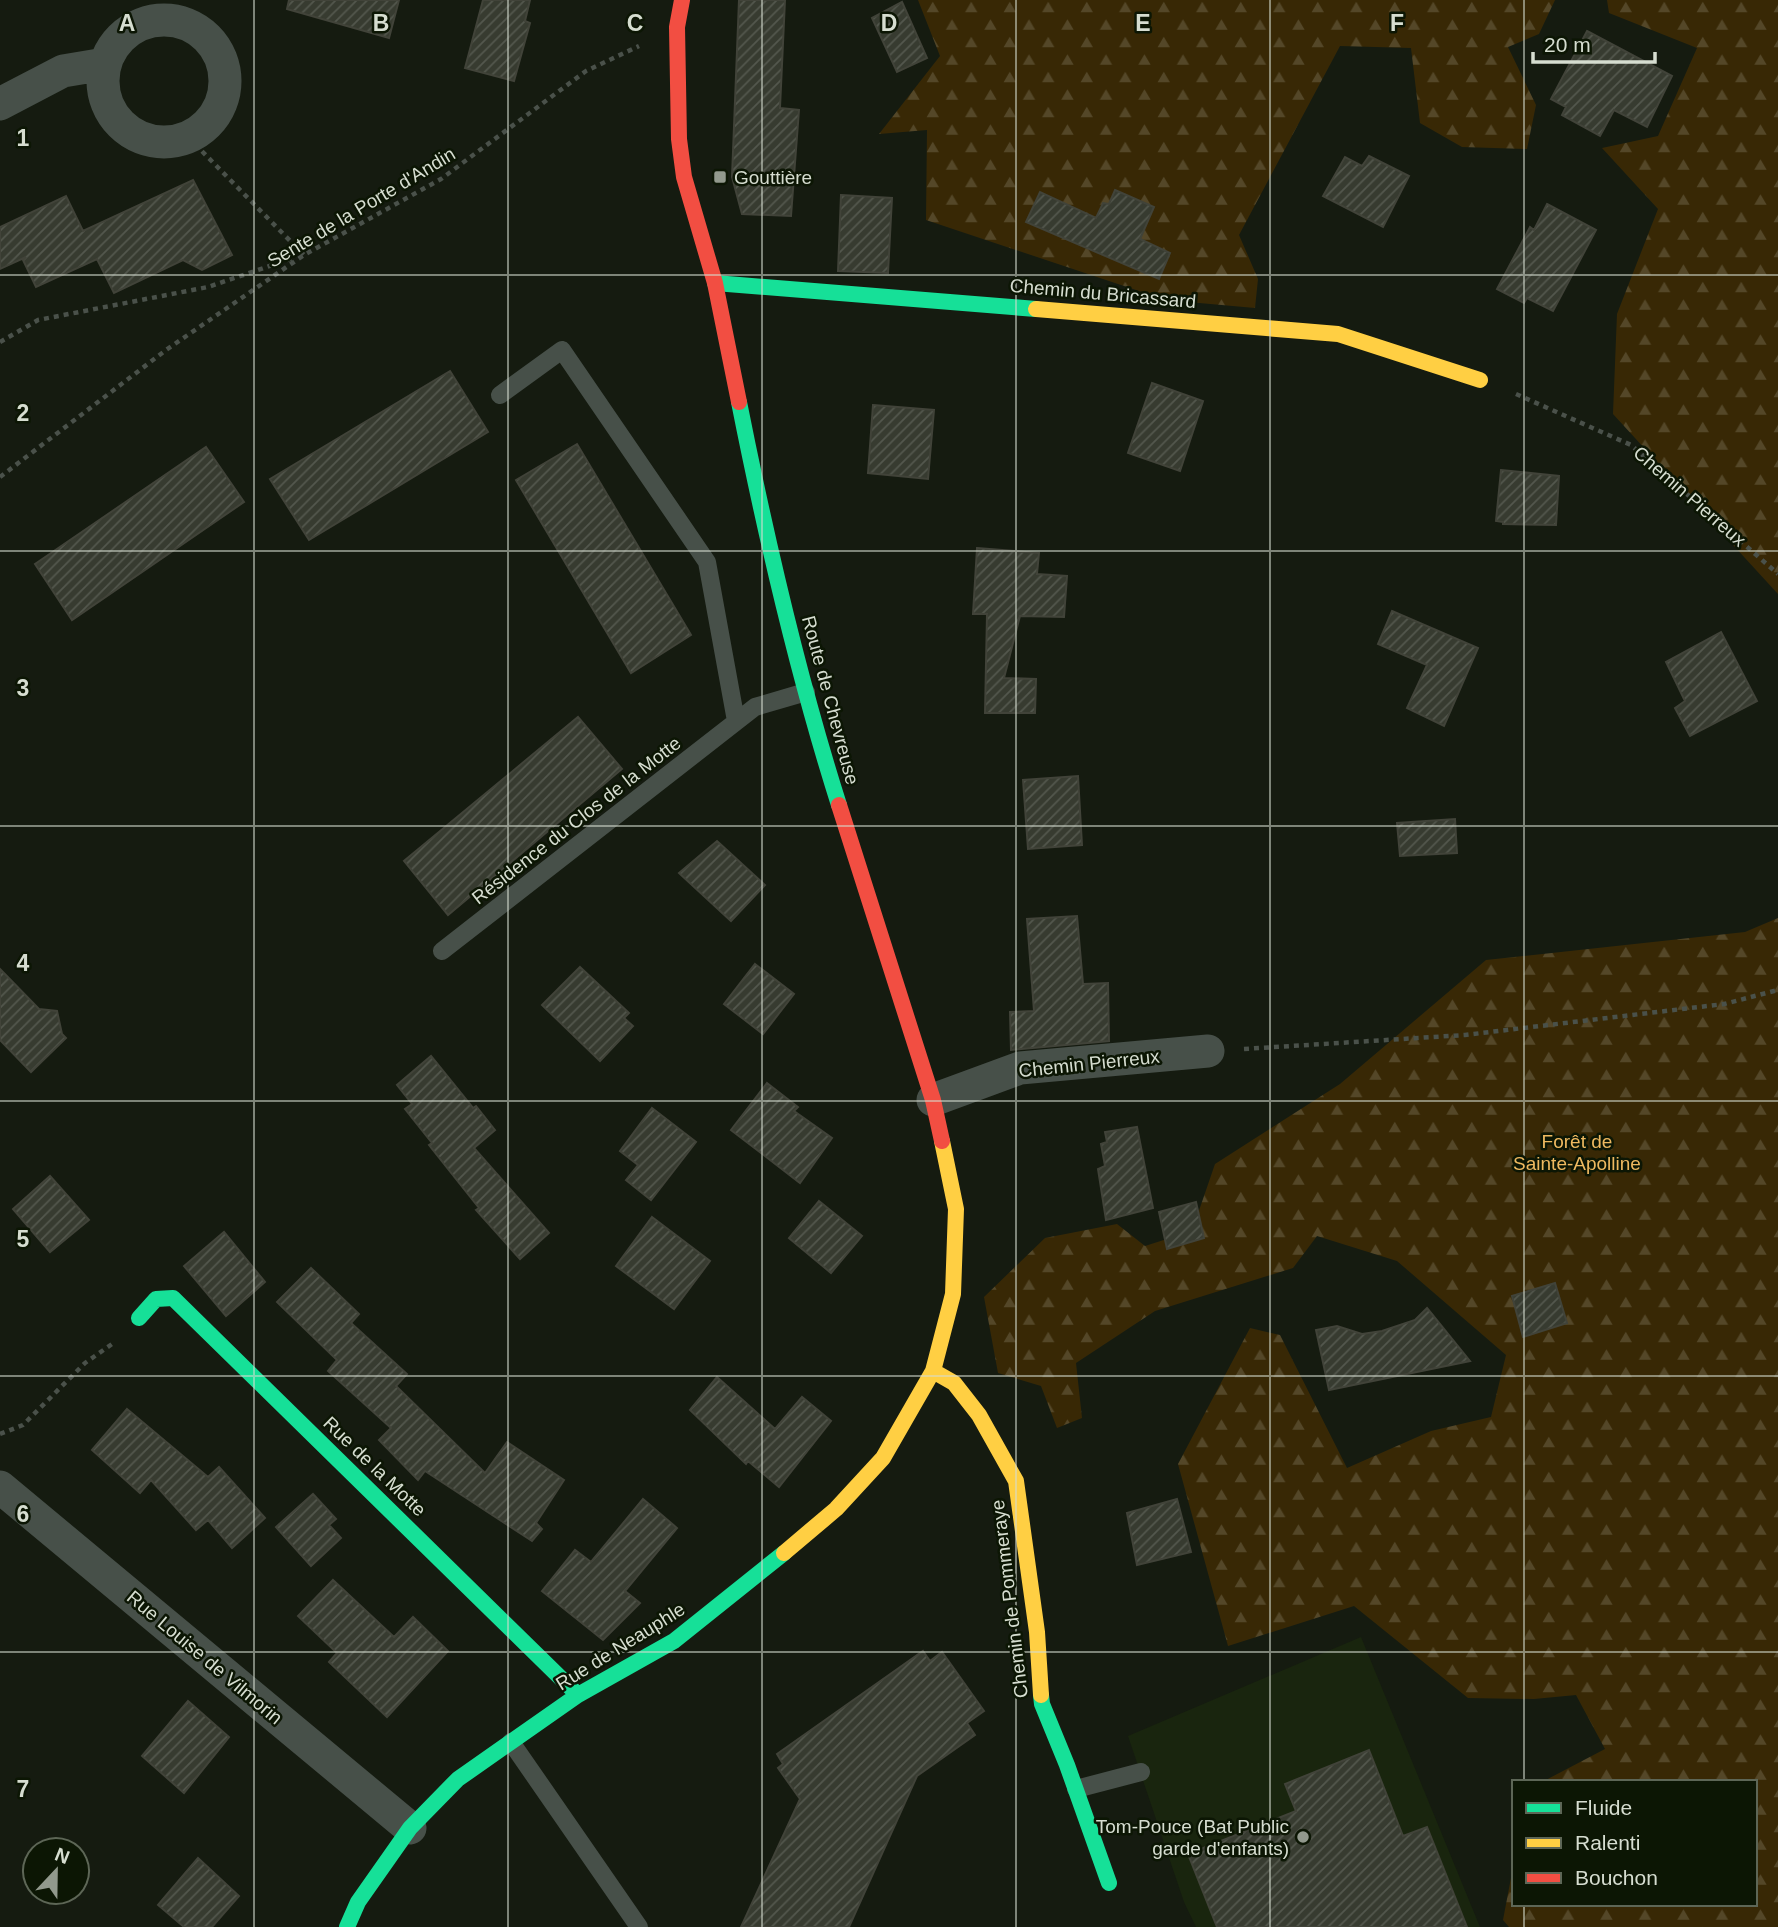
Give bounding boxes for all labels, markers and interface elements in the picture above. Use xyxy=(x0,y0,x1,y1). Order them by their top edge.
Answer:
text: A xyxy=(119,10,135,36)
text: B xyxy=(373,10,389,36)
text: C xyxy=(627,10,643,36)
text: D xyxy=(881,10,897,36)
text: E xyxy=(1135,10,1151,36)
text: F xyxy=(1390,10,1404,36)
scale bar xyxy=(1533,21,1656,65)
text: 20 m xyxy=(1544,33,1591,56)
text: 1 xyxy=(17,125,30,151)
street label: Sente de la Porte d'Andin xyxy=(264,143,459,272)
place label: Gouttière xyxy=(734,167,812,188)
marker: Gouttière xyxy=(712,169,728,185)
street label: Chemin du Bricassard xyxy=(1009,275,1197,312)
text: 2 xyxy=(17,400,29,426)
street label: Chemin Pierreux xyxy=(1629,442,1750,551)
street label: Route de Chevreuse xyxy=(798,613,863,787)
text: 3 xyxy=(17,675,29,701)
street label: Résidence du Clos de la Motte xyxy=(468,732,685,908)
text: 4 xyxy=(17,950,30,976)
street label: Chemin Pierreux xyxy=(1018,1046,1161,1081)
park label: Forêt de Sainte-Apolline xyxy=(1513,1131,1641,1174)
text: 5 xyxy=(17,1226,30,1252)
street label: Rue de la Motte xyxy=(319,1412,430,1521)
street label: Chemin de Pommeraye xyxy=(987,1499,1032,1699)
text: 6 xyxy=(17,1501,29,1527)
street label: Rue Louise de Vilmorin xyxy=(123,1586,287,1728)
street label: Rue de Neauphle xyxy=(552,1598,689,1695)
text: 7 xyxy=(17,1776,29,1802)
legend xyxy=(1512,1780,1757,1906)
text: Fluide xyxy=(1575,1796,1632,1819)
place label: Tom-Pouce (Bat Public garde d'enfants) xyxy=(1096,1816,1289,1859)
marker: Tom-Pouce (Bat Public garde d'enfants) xyxy=(1295,1829,1311,1845)
text: Ralenti xyxy=(1575,1831,1640,1854)
north arrow xyxy=(21,1836,91,1906)
text: N xyxy=(52,1843,72,1868)
text: Bouchon xyxy=(1575,1866,1658,1889)

